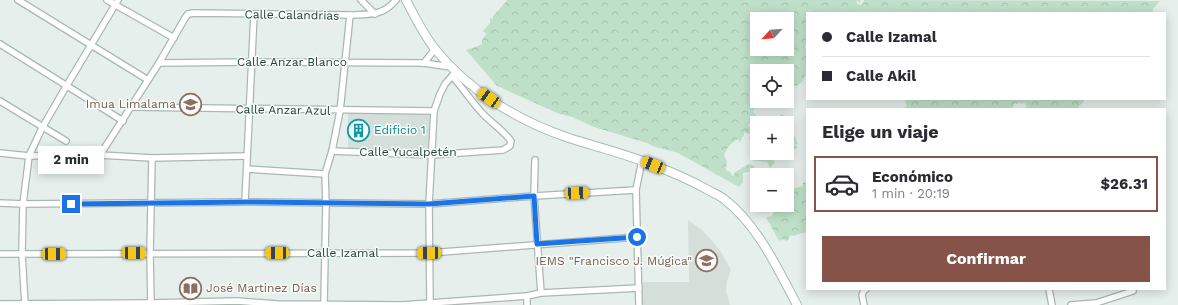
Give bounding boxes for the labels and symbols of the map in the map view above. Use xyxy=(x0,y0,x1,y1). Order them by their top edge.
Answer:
street label: Calle Calandrias xyxy=(244,7,340,23)
north arrow xyxy=(750,12,794,56)
street label: Calle Anzar Blanco xyxy=(237,55,347,69)
car xyxy=(476,86,502,110)
school or university icon: Imua Limalama xyxy=(178,91,204,117)
place label: Imua Limalama xyxy=(86,97,176,111)
street label: Calle Anzar Azul xyxy=(235,102,331,118)
building icon: Edificio 1 xyxy=(345,117,371,143)
place label: Edificio 1 xyxy=(374,123,426,137)
street label: Calle Yucalpetén xyxy=(359,145,457,159)
callout: 2 min xyxy=(38,146,104,174)
car xyxy=(640,155,666,175)
car xyxy=(565,186,589,200)
route end xyxy=(62,195,80,213)
route start xyxy=(628,228,646,246)
street label: Calle Izamal xyxy=(307,246,379,260)
car xyxy=(122,247,146,259)
car xyxy=(265,247,289,259)
car xyxy=(417,247,441,259)
car xyxy=(42,248,66,260)
school or university icon: IEMS "Francisco J. Múgica" xyxy=(694,248,720,274)
place label: IEMS "Francisco J. Múgica" xyxy=(535,254,692,268)
library icon: José Martinez Días xyxy=(178,275,204,301)
place label: José Martinez Días xyxy=(206,281,317,295)

